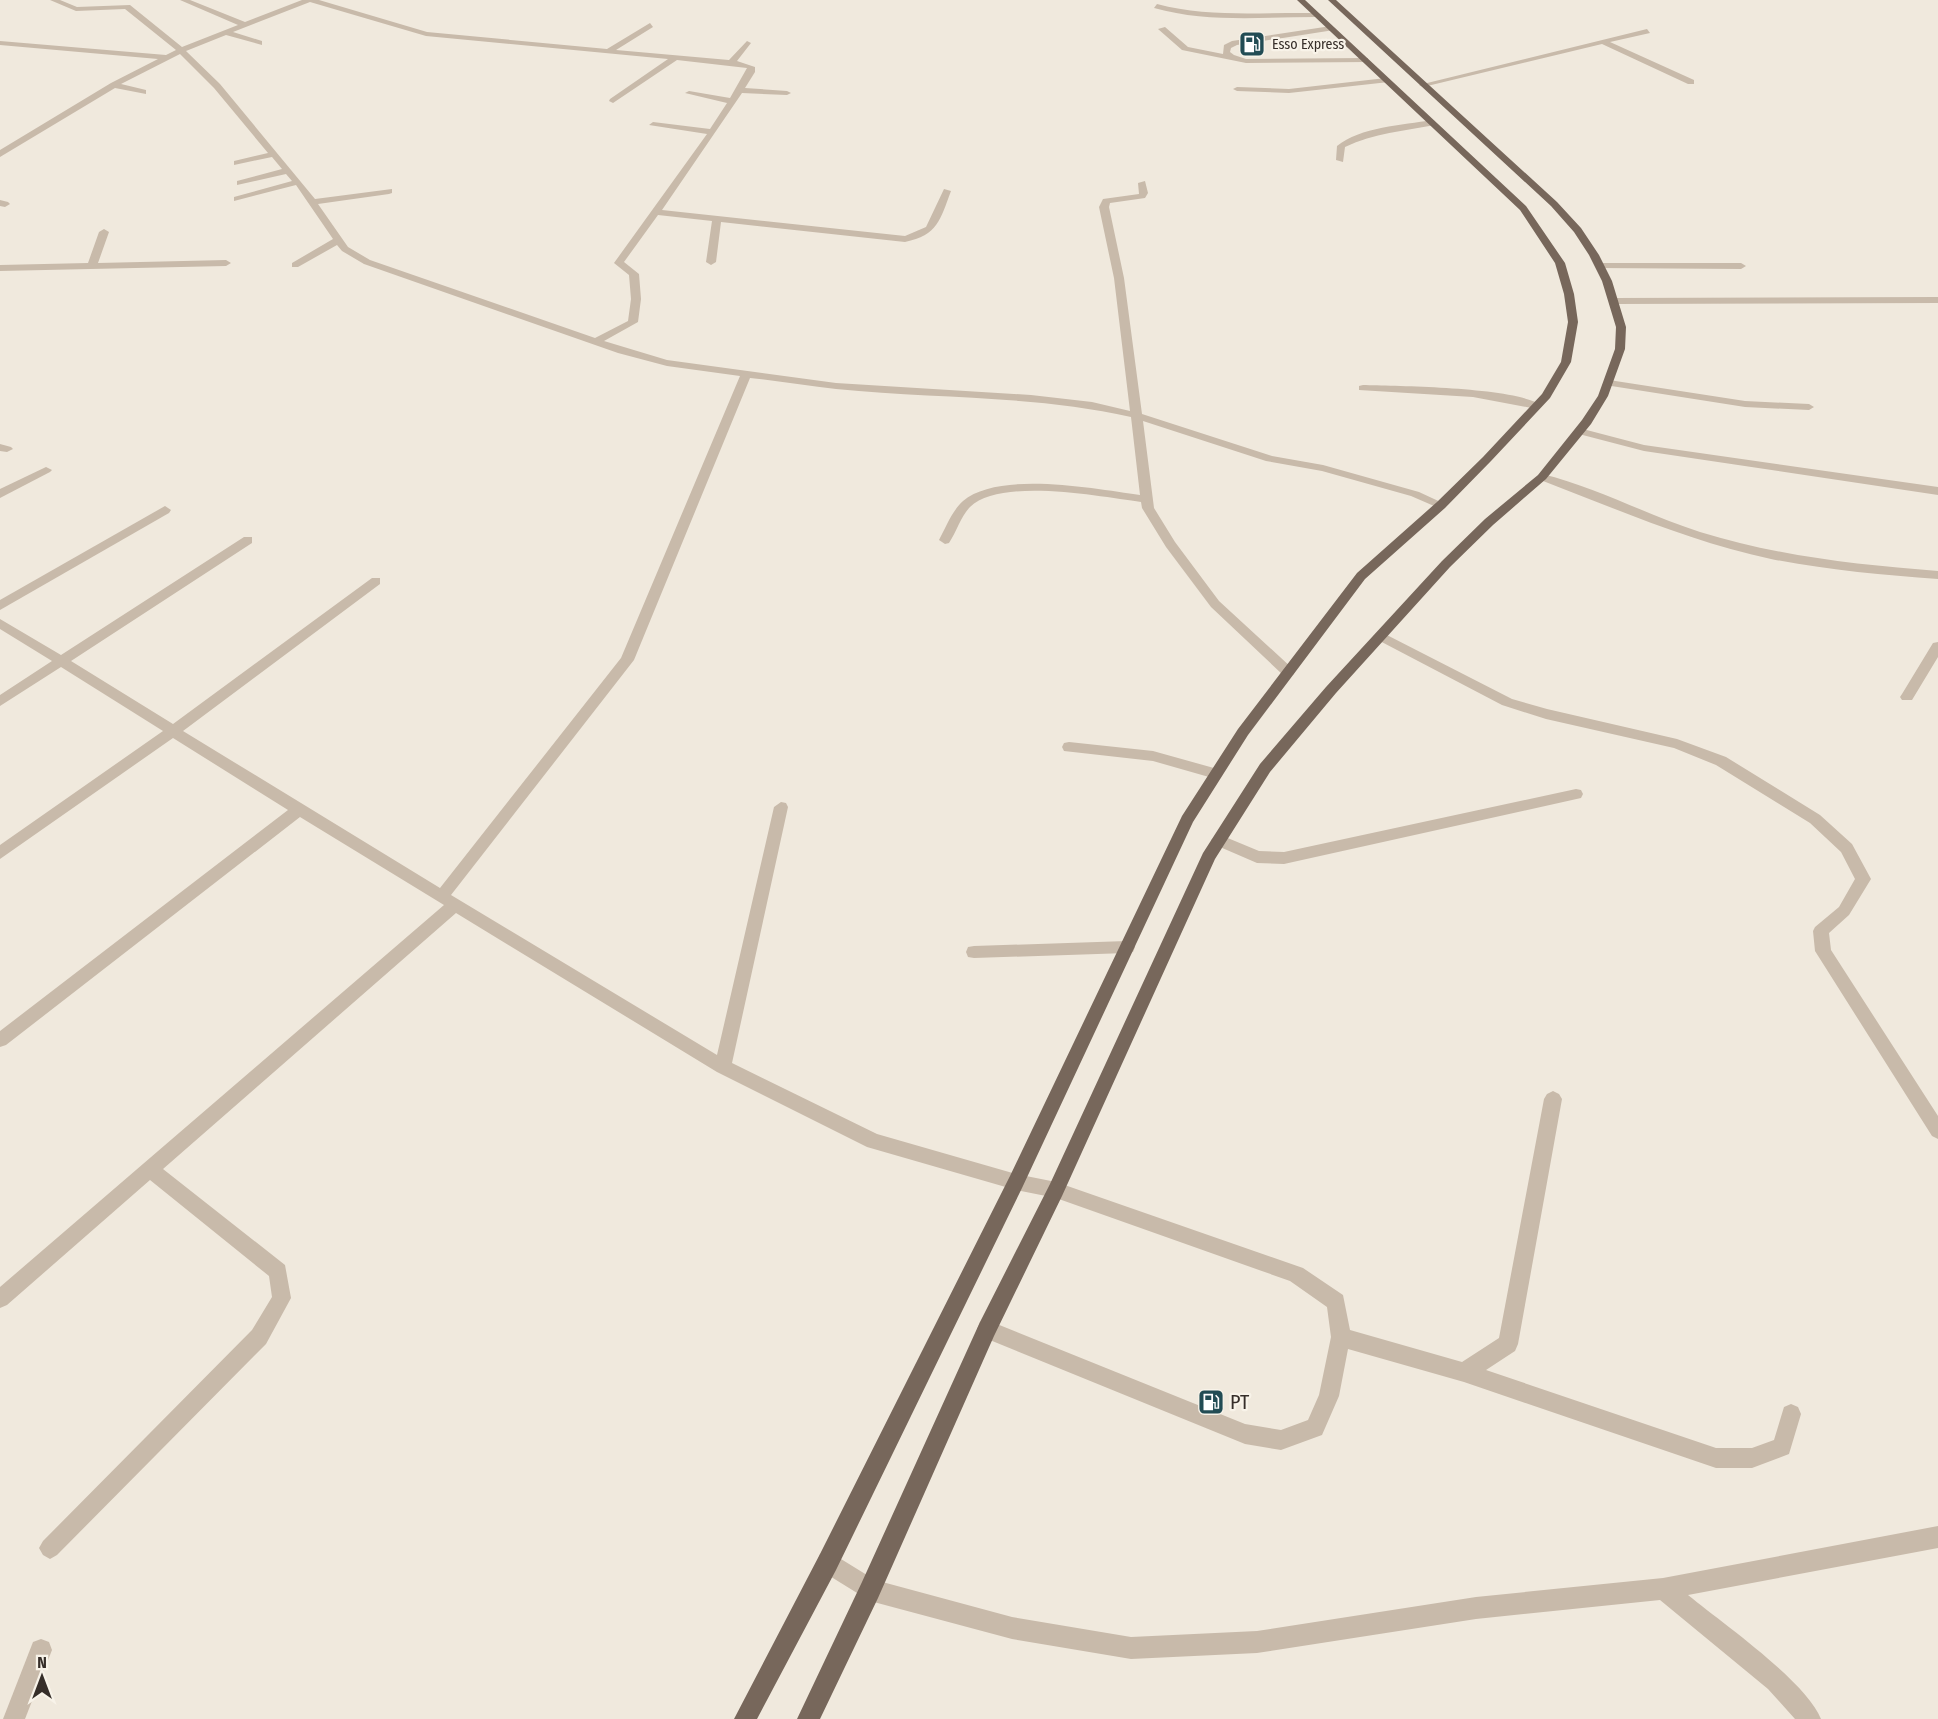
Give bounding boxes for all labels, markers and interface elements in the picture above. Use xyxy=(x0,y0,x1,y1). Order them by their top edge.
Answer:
fuel station icon: Esso Express xyxy=(1237,29,1267,59)
place label: Esso Express xyxy=(1272,36,1344,53)
fuel station icon: PT xyxy=(1196,1387,1226,1417)
place label: PT xyxy=(1230,1390,1250,1414)
north arrow xyxy=(12,1647,72,1707)
text: N xyxy=(37,1653,47,1672)

